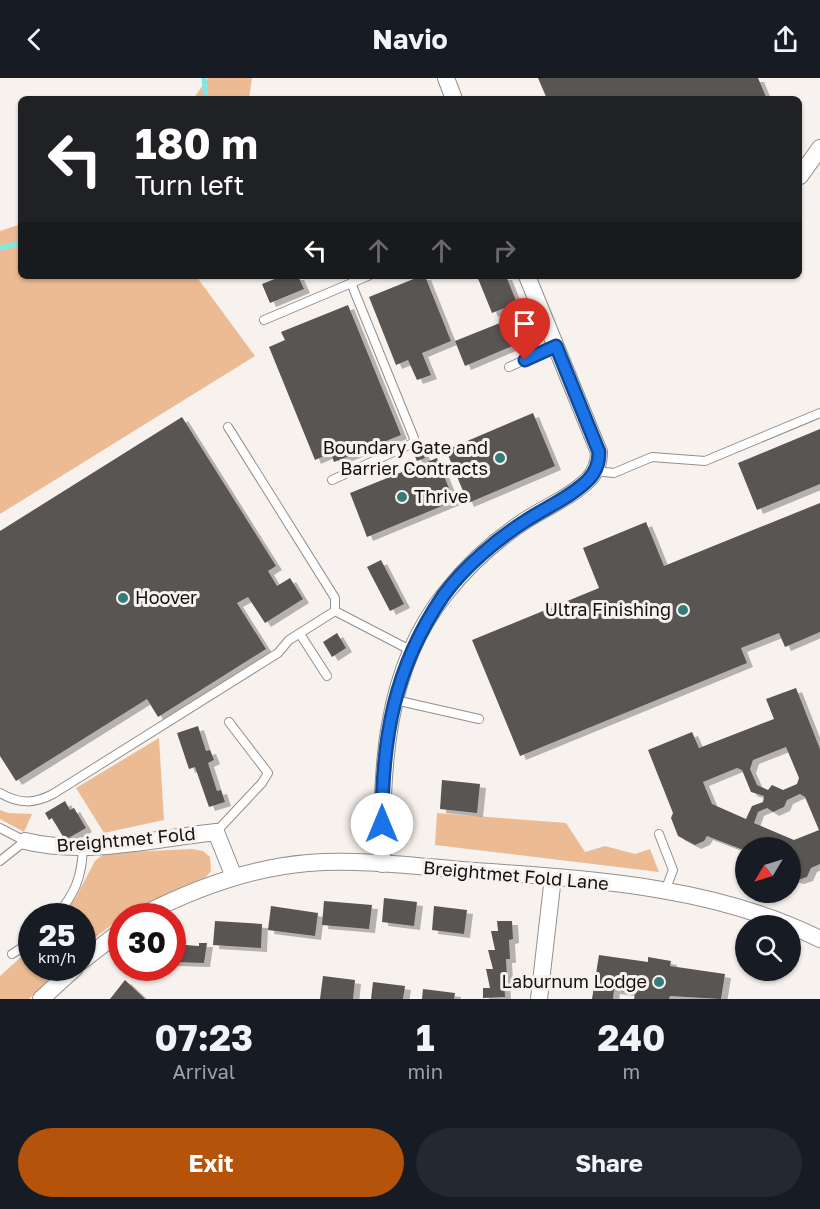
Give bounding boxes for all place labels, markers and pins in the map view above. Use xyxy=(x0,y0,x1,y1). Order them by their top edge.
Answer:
pin xyxy=(499,298,550,360)
place label: Boundary Gate and Barrier Contracts xyxy=(323,436,488,479)
marker: Boundary Gate and Barrier Contracts xyxy=(493,451,507,465)
place label: Thrive xyxy=(414,485,468,507)
marker: Thrive xyxy=(395,490,409,504)
place label: Hoover xyxy=(135,586,197,608)
marker: Hoover xyxy=(116,591,130,605)
place label: Ultra Finishing xyxy=(545,598,671,620)
marker: Ultra Finishing xyxy=(676,603,690,617)
place label: Laburnum Lodge xyxy=(502,970,647,992)
marker: Laburnum Lodge xyxy=(652,975,666,989)

